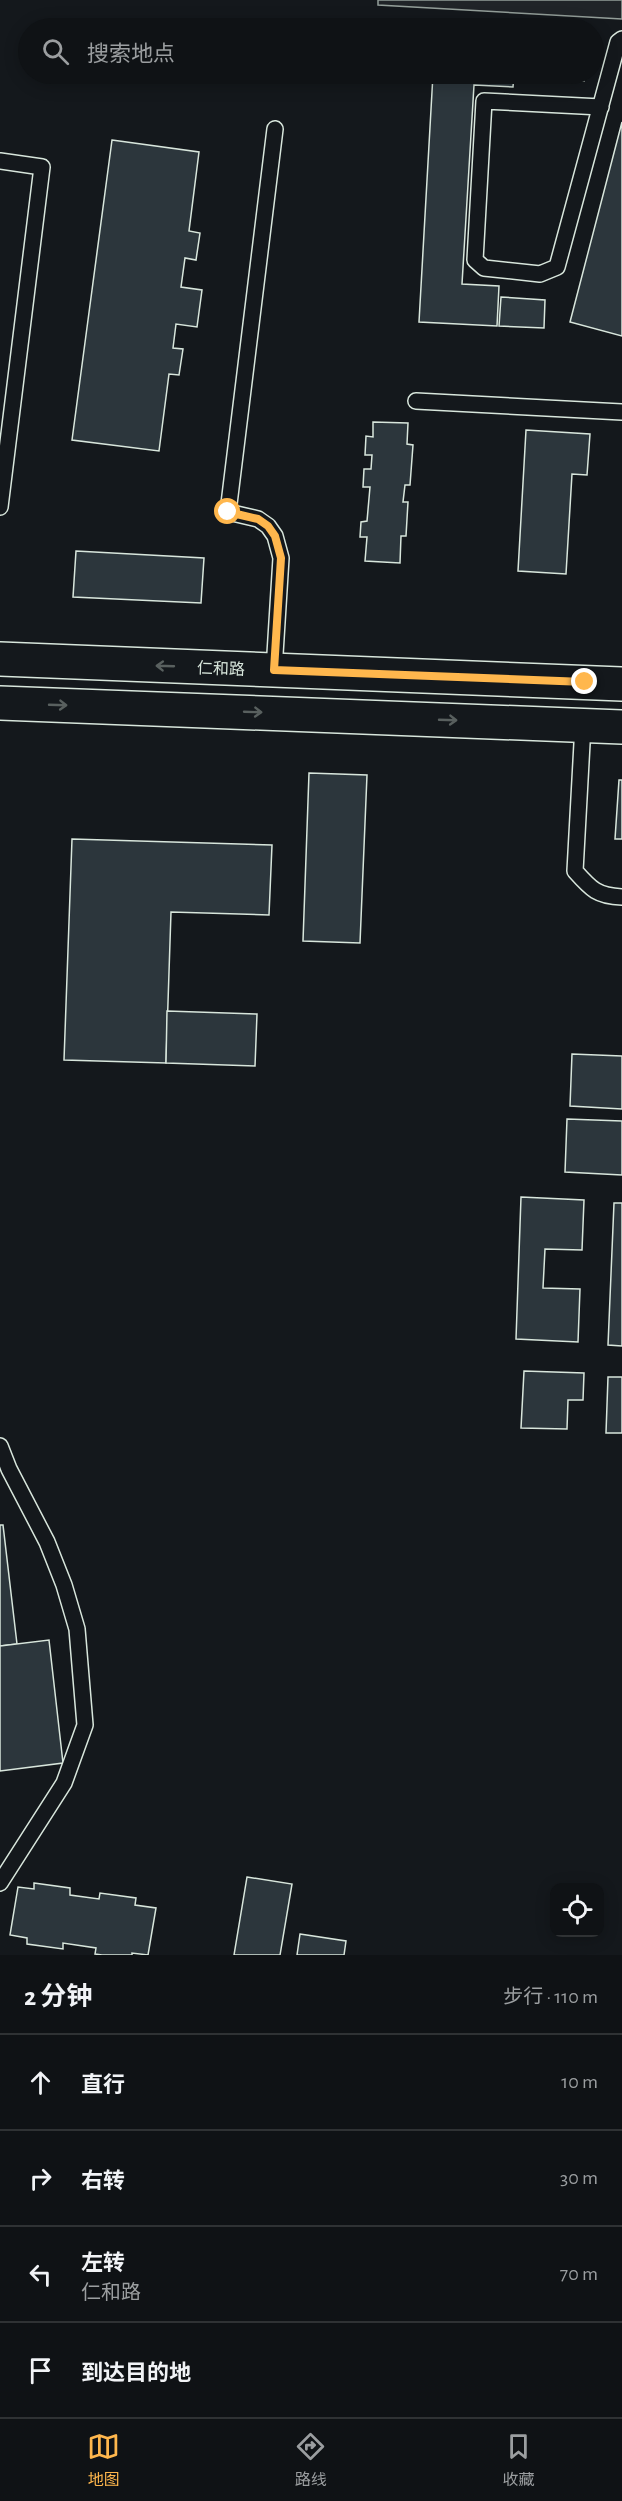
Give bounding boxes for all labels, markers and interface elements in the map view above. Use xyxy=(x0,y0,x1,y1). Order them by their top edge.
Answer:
search box xyxy=(18,18,604,84)
icon: search xyxy=(39,35,72,68)
text: 搜索地点 xyxy=(87,43,175,65)
route start xyxy=(214,498,240,524)
street label: 仁和路 xyxy=(197,659,245,678)
one-way arrow xyxy=(155,660,175,671)
route end xyxy=(571,668,597,694)
one-way arrow xyxy=(48,699,68,711)
one-way arrow xyxy=(243,707,263,718)
one-way arrow xyxy=(438,714,458,725)
map controls xyxy=(550,1883,604,1937)
button: locate xyxy=(550,1883,604,1937)
text: 2 分钟 xyxy=(24,1984,92,2010)
text: 步行 · 110 m xyxy=(503,1987,598,2007)
icon: ahead xyxy=(24,2066,57,2099)
text: 10 m xyxy=(561,2072,598,2092)
text: 直行 xyxy=(81,2074,125,2096)
icon: right xyxy=(24,2162,57,2195)
text: 30 m xyxy=(560,2168,598,2188)
text: 右转 xyxy=(81,2170,125,2192)
text: 左转 xyxy=(81,2252,125,2274)
icon: left xyxy=(24,2258,57,2291)
text: 70 m xyxy=(560,2264,598,2284)
text: 仁和路 xyxy=(81,2283,141,2303)
icon: arrive xyxy=(24,2354,57,2387)
text: 到达目的地 xyxy=(81,2362,191,2384)
tab: 地图 xyxy=(87,2430,120,2490)
tab: 路线 xyxy=(294,2430,327,2490)
tab: 收藏 xyxy=(502,2430,535,2490)

